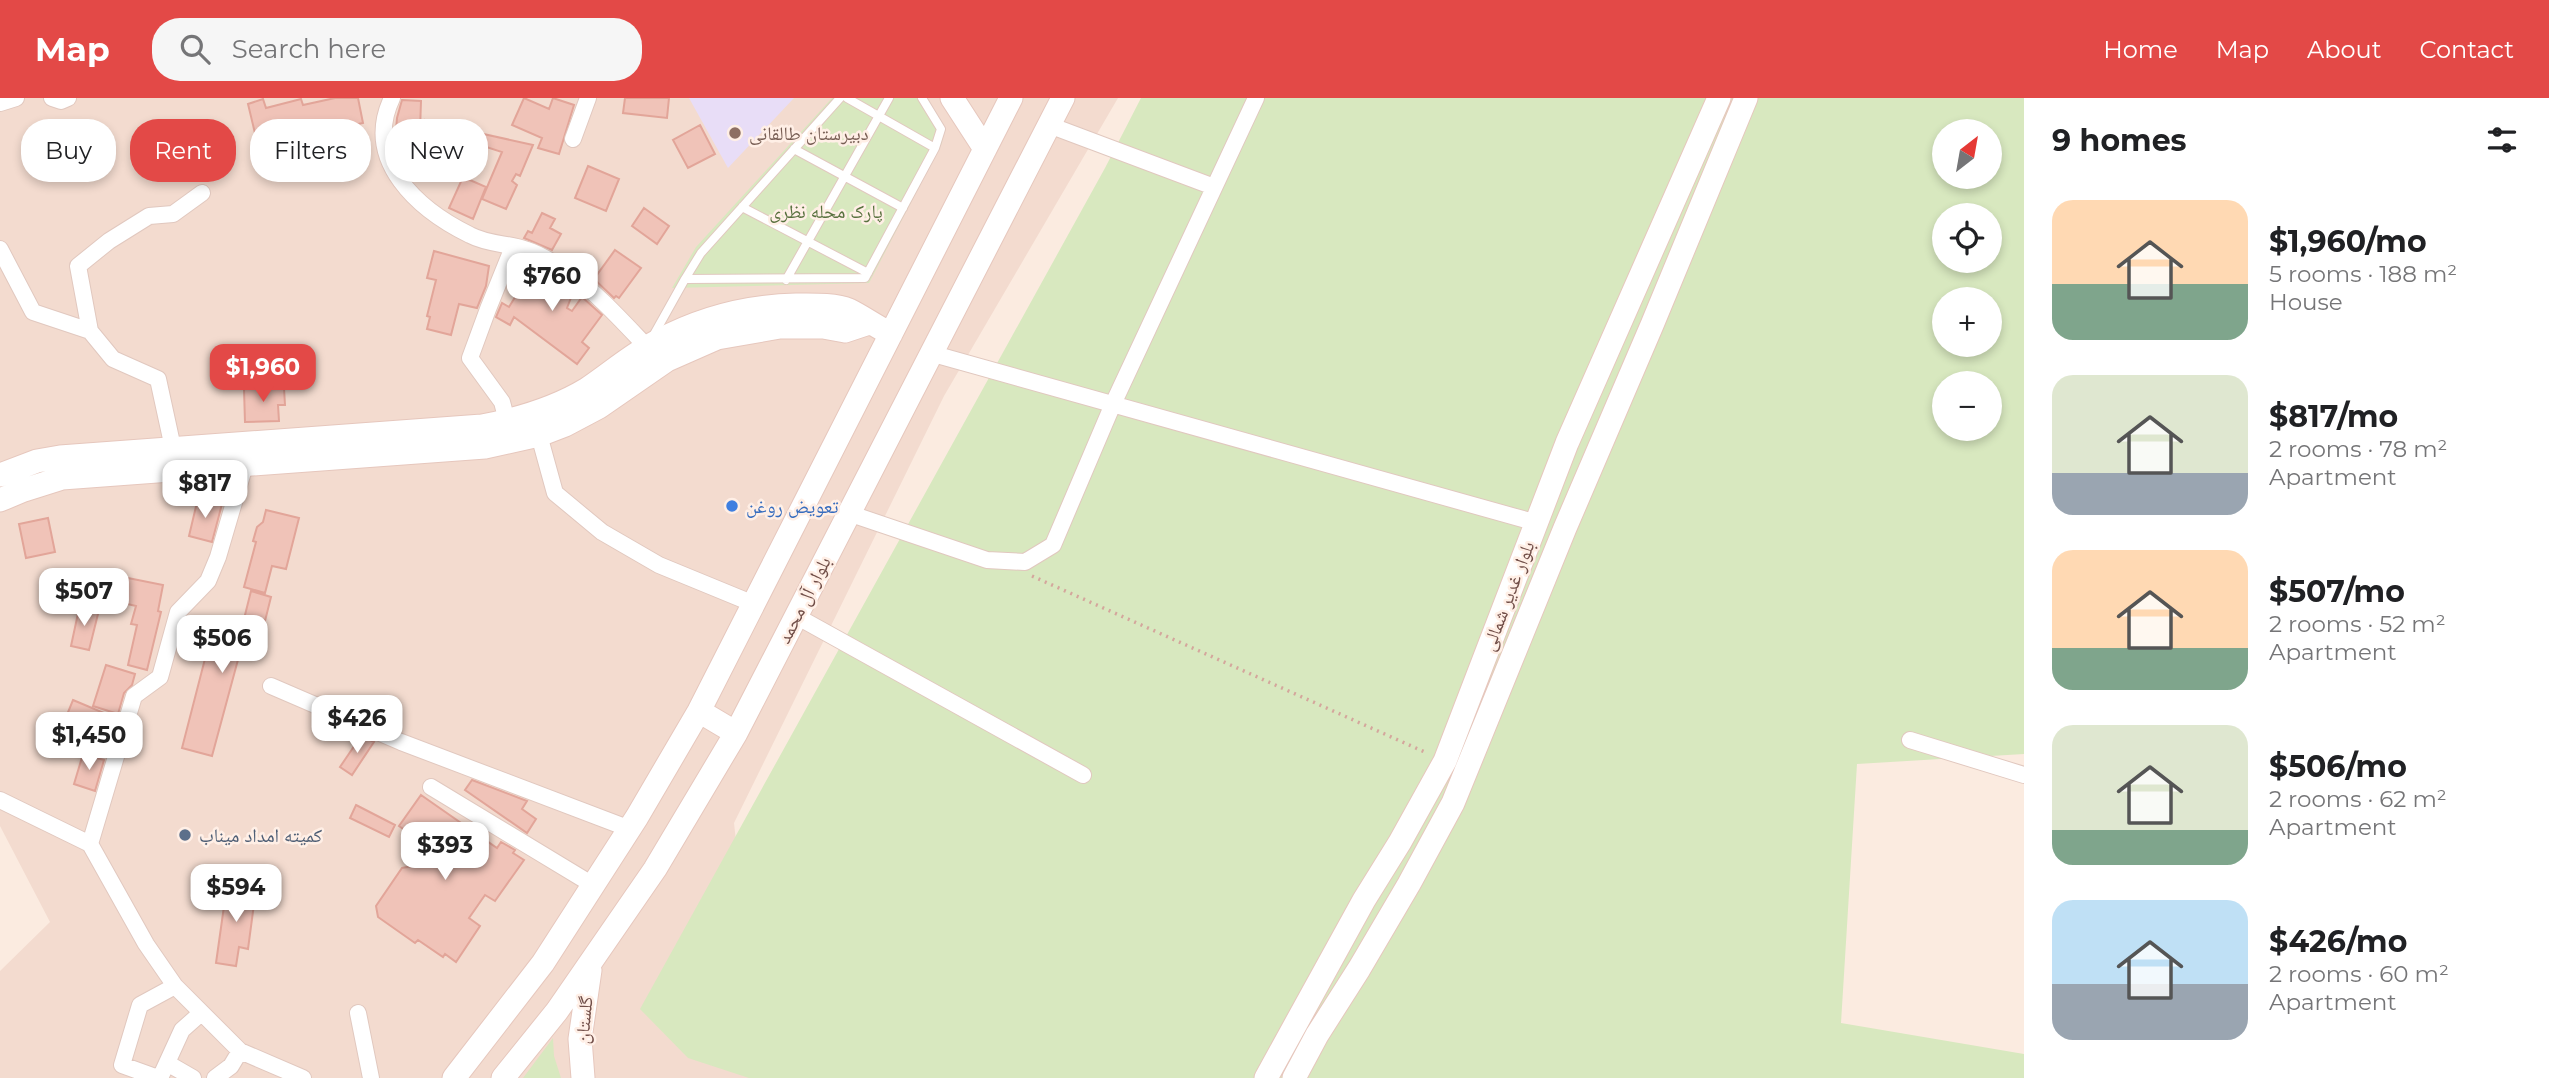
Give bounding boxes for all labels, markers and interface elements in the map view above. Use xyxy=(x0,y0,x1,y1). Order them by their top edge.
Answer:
search box xyxy=(152,18,642,81)
text: Map xyxy=(35,29,110,69)
icon: search xyxy=(176,30,214,68)
text: Search here xyxy=(232,33,386,65)
text: Home xyxy=(2103,35,2178,64)
text: Map xyxy=(2216,35,2269,64)
text: About xyxy=(2307,35,2381,64)
text: Contact xyxy=(2419,35,2514,64)
chip: Buy xyxy=(21,119,116,182)
chip: Rent xyxy=(130,119,236,182)
chip: Filters xyxy=(250,119,371,182)
chip: New xyxy=(385,119,488,182)
north arrow xyxy=(1932,119,2002,189)
map controls xyxy=(1932,119,2002,441)
icon: filters xyxy=(2483,121,2521,159)
place label: دبیرستان طالقانی xyxy=(749,122,869,145)
text: 9 homes xyxy=(2052,122,2187,159)
marker: دبیرستان طالقانی xyxy=(727,125,743,141)
park label: پارک محله نظری xyxy=(769,200,883,223)
button: locate xyxy=(1932,203,2002,273)
text: $1,960/mo xyxy=(2269,223,2427,260)
icon: home xyxy=(2108,228,2192,312)
pin: $760 xyxy=(511,254,593,313)
text: 5 rooms · 188 m² xyxy=(2269,260,2457,288)
text: $760 xyxy=(523,262,581,290)
button: + xyxy=(1932,287,2002,357)
text: House xyxy=(2269,288,2343,316)
pin: $1,960 xyxy=(206,344,320,404)
text: $1,960 xyxy=(226,353,300,381)
button: − xyxy=(1932,371,2002,441)
text: $817/mo xyxy=(2269,398,2398,435)
icon: home xyxy=(2108,403,2192,487)
text: 2 rooms · 78 m² xyxy=(2269,435,2447,463)
pin: $817 xyxy=(164,460,246,520)
text: Apartment xyxy=(2269,463,2397,491)
text: $817 xyxy=(178,469,232,497)
place label: تعویض روغن xyxy=(746,495,839,518)
marker: تعویض روغن xyxy=(724,498,740,514)
street label: بلوار غدیر شمالی xyxy=(1477,538,1539,654)
street label: بلوار آل محمد xyxy=(772,553,836,647)
pin: $507 xyxy=(43,568,125,628)
text: $507/mo xyxy=(2269,573,2405,610)
text: $507 xyxy=(55,577,113,605)
icon: home xyxy=(2108,578,2192,662)
text: 2 rooms · 52 m² xyxy=(2269,610,2446,638)
pin: $506 xyxy=(181,616,263,675)
text: $506 xyxy=(193,624,251,652)
text: Apartment xyxy=(2269,638,2397,666)
pin: $426 xyxy=(316,696,398,755)
text: $426 xyxy=(328,704,386,732)
pin: $1,450 xyxy=(32,712,146,772)
text: $1,450 xyxy=(52,721,126,749)
text: $506/mo xyxy=(2269,748,2407,785)
icon: home xyxy=(2108,753,2192,837)
text: 2 rooms · 62 m² xyxy=(2269,785,2447,813)
text: Apartment xyxy=(2269,813,2397,841)
pin: $393 xyxy=(404,822,486,882)
place label: کمیته امداد میناب xyxy=(199,824,322,847)
marker: کمیته امداد میناب xyxy=(177,827,193,843)
text: $393 xyxy=(417,831,473,859)
pin: $594 xyxy=(195,864,277,924)
text: $594 xyxy=(207,873,265,901)
text: $426/mo xyxy=(2269,923,2407,960)
icon: home xyxy=(2108,928,2192,1012)
text: 2 rooms · 60 m² xyxy=(2269,960,2449,988)
text: Apartment xyxy=(2269,988,2397,1016)
street label: گلستان xyxy=(570,995,598,1045)

